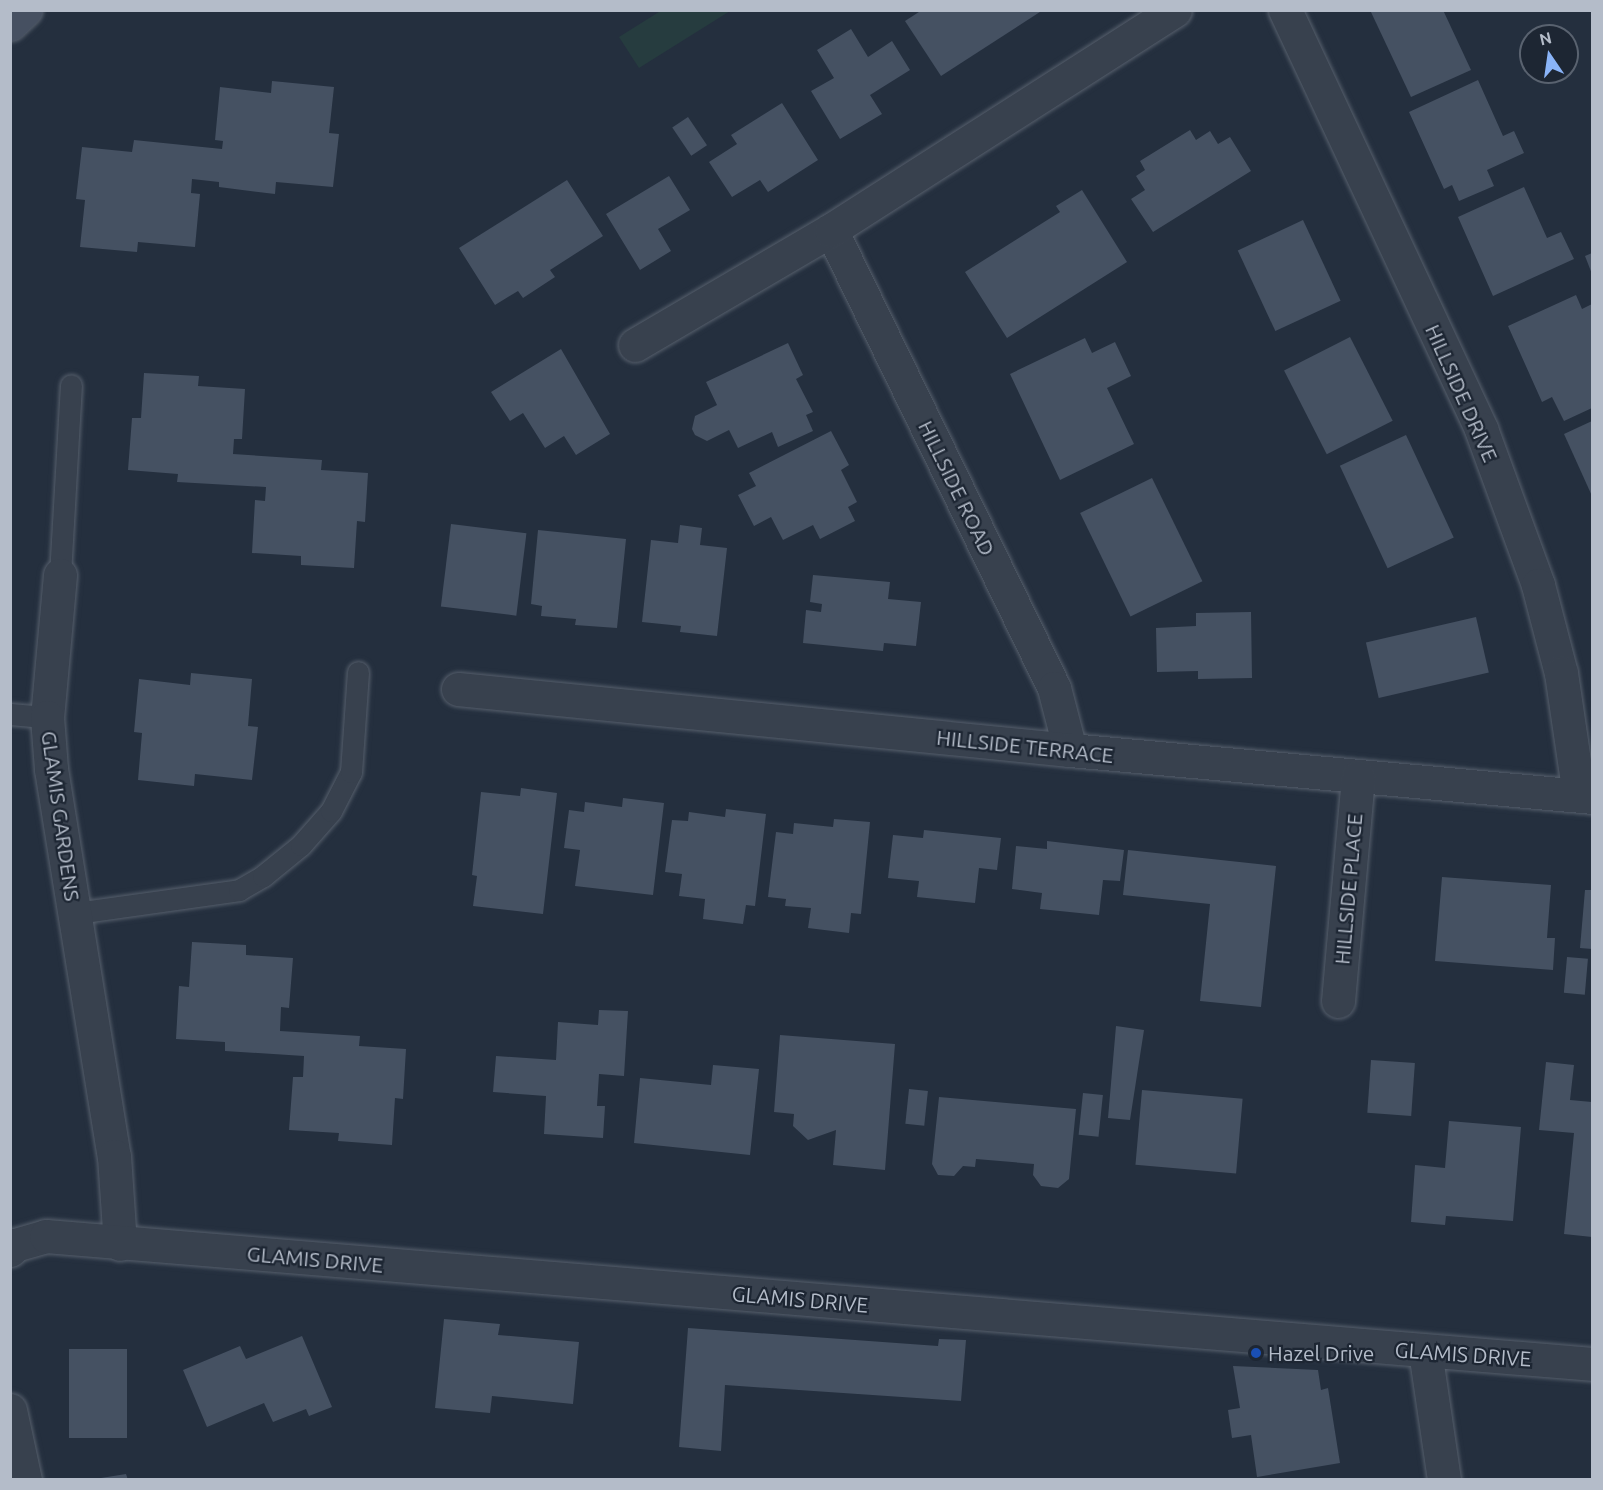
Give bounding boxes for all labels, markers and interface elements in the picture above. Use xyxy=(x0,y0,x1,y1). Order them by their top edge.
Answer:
north arrow xyxy=(1519,24,1579,84)
text: N xyxy=(1538,28,1553,49)
street label: HILLSIDE DRIVE xyxy=(1420,320,1504,466)
street label: HILLSIDE ROAD xyxy=(913,416,1001,560)
street label: HILLSIDE TERRACE xyxy=(935,724,1115,768)
street label: GLAMIS GARDENS xyxy=(37,729,85,903)
street label: HILLSIDE PLACE xyxy=(1329,812,1367,966)
street label: GLAMIS DRIVE xyxy=(246,1240,384,1278)
street label: GLAMIS DRIVE xyxy=(731,1280,869,1318)
street label: GLAMIS DRIVE xyxy=(1394,1337,1532,1371)
place label: Hazel Drive xyxy=(1268,1340,1374,1366)
marker: Hazel Drive xyxy=(1249,1346,1263,1360)

